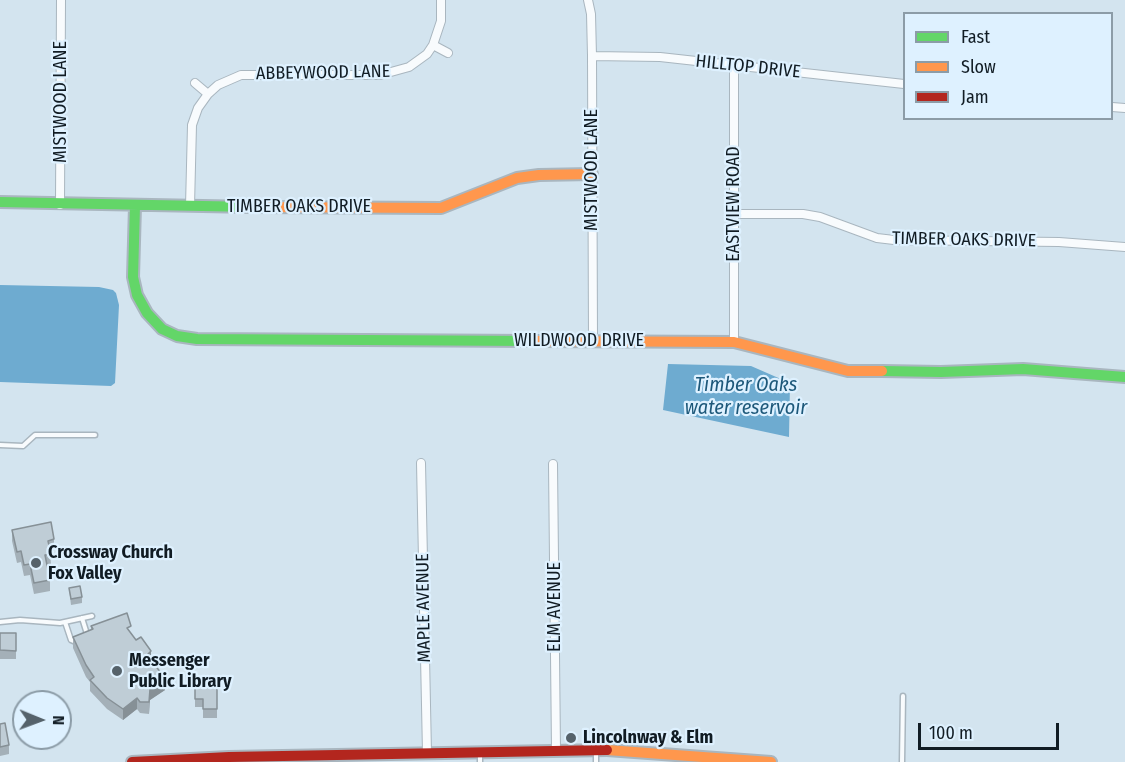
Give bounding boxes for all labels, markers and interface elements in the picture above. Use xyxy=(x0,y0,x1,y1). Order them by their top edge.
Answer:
legend xyxy=(903,12,1113,120)
text: Fast xyxy=(961,26,990,48)
street label: MISTWOOD LANE xyxy=(50,41,72,163)
street label: HILLTOP DRIVE xyxy=(694,51,802,83)
text: Slow xyxy=(961,56,996,78)
street label: ABBEYWOOD LANE xyxy=(256,61,390,85)
text: Jam xyxy=(961,86,989,108)
street label: MISTWOOD LANE xyxy=(581,109,603,231)
street label: EASTVIEW ROAD xyxy=(723,146,745,262)
street label: TIMBER OAKS DRIVE xyxy=(227,196,371,218)
street label: TIMBER OAKS DRIVE xyxy=(892,228,1036,252)
street label: WILDWOOD DRIVE xyxy=(514,330,644,352)
water label: Timber Oaks water reservoir xyxy=(685,373,807,420)
place label: Crossway Church Fox Valley xyxy=(48,542,173,584)
street label: MAPLE AVENUE xyxy=(412,553,436,663)
marker: Crossway Church Fox Valley xyxy=(29,556,43,570)
street label: ELM AVENUE xyxy=(544,562,566,652)
place label: Messenger Public Library xyxy=(129,650,232,692)
marker: Messenger Public Library xyxy=(110,664,124,678)
north arrow xyxy=(12,690,72,750)
scale bar xyxy=(921,711,1062,749)
text: N xyxy=(49,715,68,725)
text: 100 m xyxy=(929,722,973,744)
place label: Lincolnway & Elm xyxy=(583,727,713,749)
marker: Lincolnway & Elm xyxy=(564,731,578,745)

